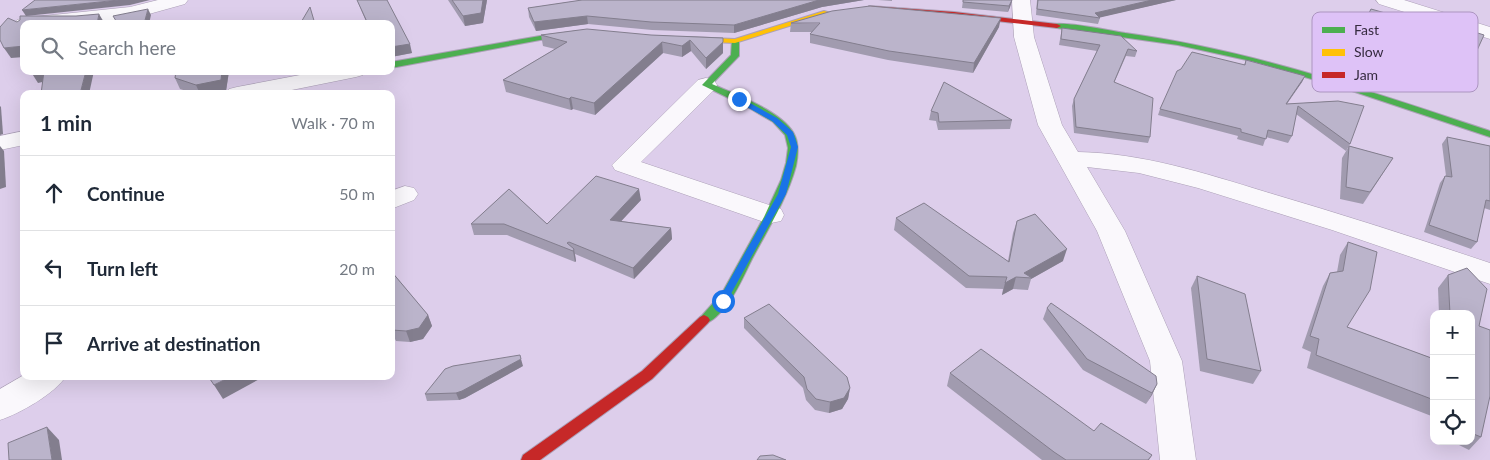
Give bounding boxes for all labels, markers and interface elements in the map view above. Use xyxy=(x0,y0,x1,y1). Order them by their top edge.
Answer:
legend xyxy=(1312,12,1478,92)
search box xyxy=(20,20,395,75)
text: Fast xyxy=(1354,21,1379,38)
icon: search xyxy=(38,34,66,62)
text: Search here xyxy=(78,36,176,59)
text: Slow xyxy=(1354,43,1384,60)
text: Jam xyxy=(1354,66,1378,83)
route end xyxy=(728,88,751,111)
text: 1 min xyxy=(40,110,92,135)
text: Walk · 70 m xyxy=(291,113,375,132)
icon: ahead xyxy=(40,179,68,207)
text: Continue xyxy=(87,182,165,205)
text: 50 m xyxy=(339,184,375,203)
icon: left xyxy=(40,254,68,282)
text: Turn left xyxy=(87,257,158,280)
text: 20 m xyxy=(339,259,375,278)
route start xyxy=(712,290,735,313)
map controls xyxy=(1430,310,1475,445)
button: + xyxy=(1430,310,1475,355)
icon: arrive xyxy=(40,329,68,357)
text: Arrive at destination xyxy=(87,332,260,355)
button: − xyxy=(1430,355,1475,400)
button: locate xyxy=(1430,400,1475,445)

